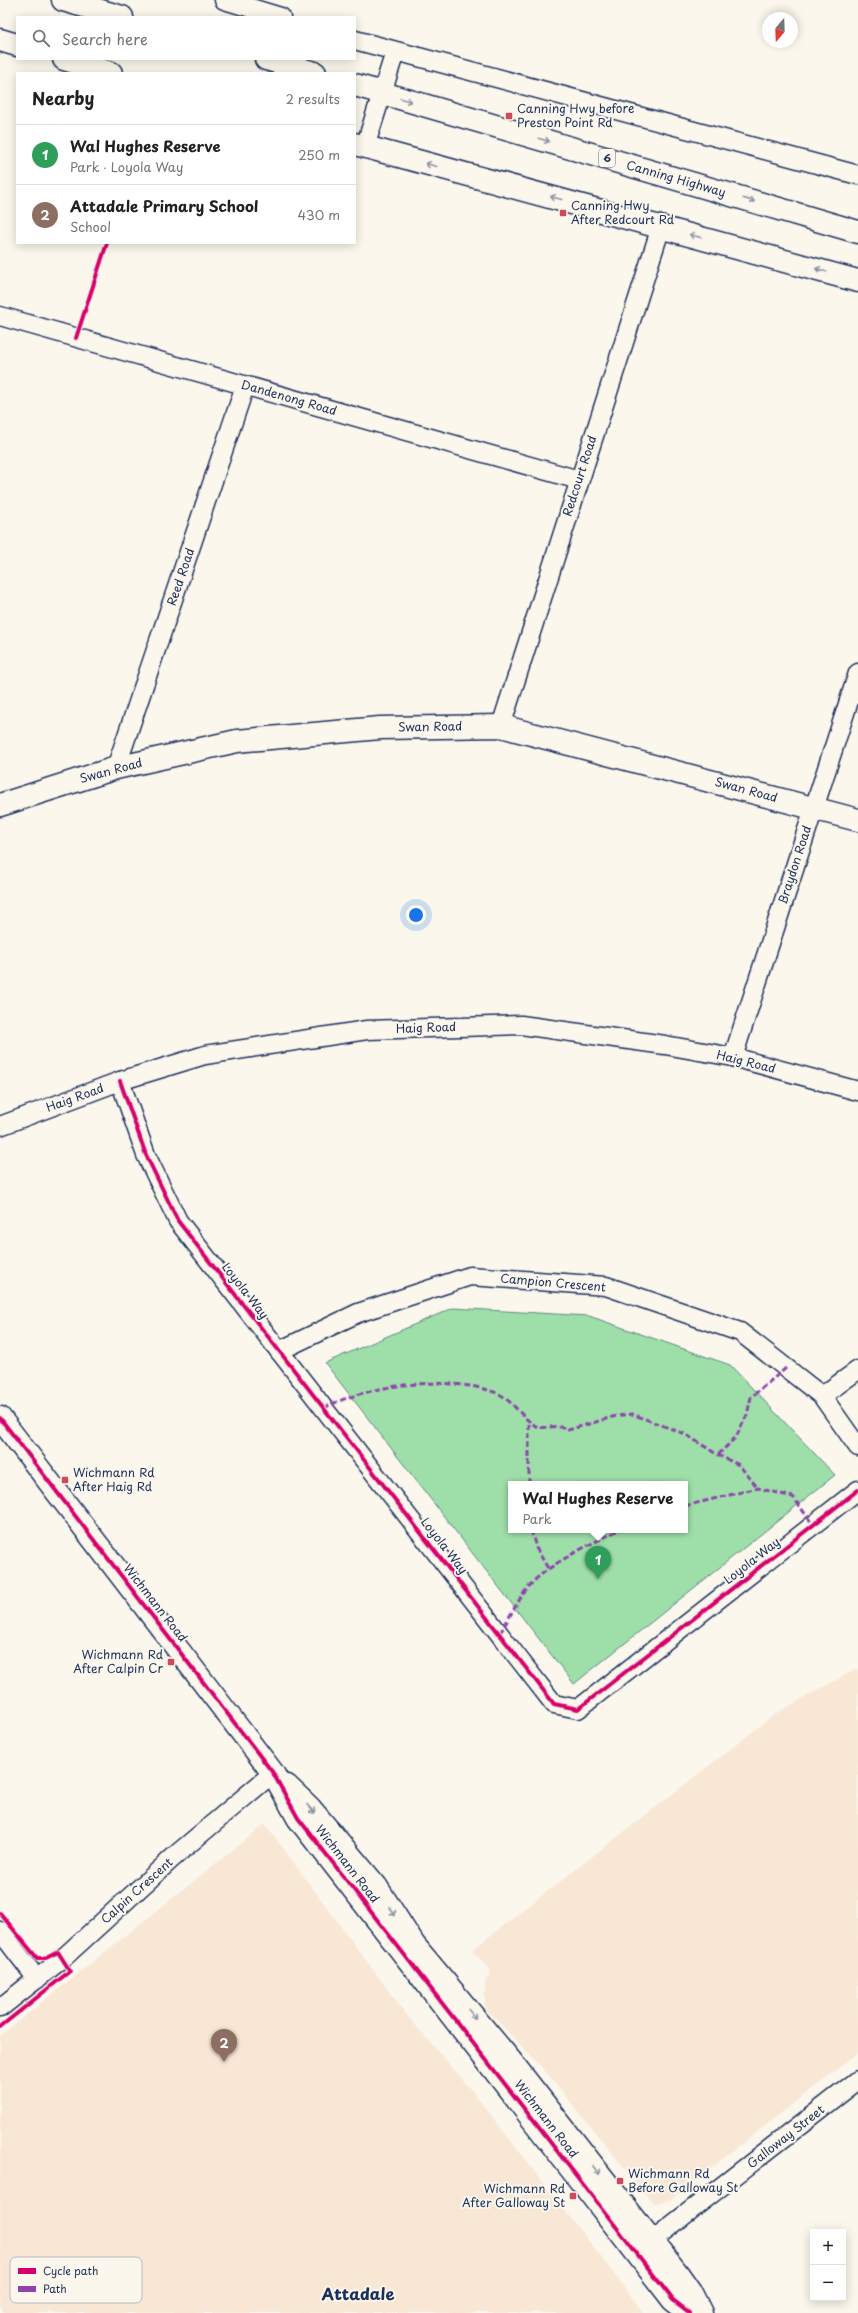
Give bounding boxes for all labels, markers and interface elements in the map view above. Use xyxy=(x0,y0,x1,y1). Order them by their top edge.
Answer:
north arrow xyxy=(762,12,798,48)
search box xyxy=(16,16,356,60)
icon: search xyxy=(30,27,52,49)
text: Search here xyxy=(62,27,148,50)
text: Nearby xyxy=(32,85,94,111)
text: 2 results xyxy=(286,89,340,108)
one-way arrow xyxy=(399,97,412,104)
place label: Canning Hwy before Preston Point Rd xyxy=(517,99,634,131)
marker: Canning Hwy before Preston Point Rd xyxy=(504,111,514,121)
text: Wal Hughes Reserve xyxy=(70,134,221,157)
one-way arrow xyxy=(537,137,550,144)
text: 1 xyxy=(42,145,48,164)
text: 250 m xyxy=(298,145,340,164)
road number: 6 xyxy=(599,149,615,167)
street label: Canning Highway xyxy=(624,155,728,201)
text: Park · Loyola Way xyxy=(70,157,183,176)
one-way arrow xyxy=(424,161,437,168)
text: Attadale Primary School xyxy=(70,194,258,217)
one-way arrow xyxy=(550,194,563,202)
place label: Canning Hwy After Redcourt Rd xyxy=(571,196,675,228)
one-way arrow xyxy=(743,197,756,204)
text: 2 xyxy=(40,205,50,224)
text: 430 m xyxy=(298,205,340,224)
marker: Canning Hwy After Redcourt Rd xyxy=(558,208,568,218)
text: School xyxy=(70,217,111,236)
one-way arrow xyxy=(689,232,702,239)
one-way arrow xyxy=(814,266,827,273)
street label: Dandenong Road xyxy=(239,375,339,419)
street label: Redcourt Road xyxy=(558,433,601,518)
street label: Reed Road xyxy=(162,545,198,608)
street label: Swan Road xyxy=(398,716,462,736)
street label: Swan Road xyxy=(77,753,144,787)
street label: Swan Road xyxy=(713,772,780,806)
street label: Braydon Road xyxy=(773,823,815,906)
your location xyxy=(406,905,426,925)
street label: Haig Road xyxy=(396,1017,456,1037)
street label: Haig Road xyxy=(715,1045,778,1077)
street label: Haig Road xyxy=(43,1078,106,1116)
street label: Loyola Way xyxy=(218,1258,274,1322)
street label: Campion Crescent xyxy=(500,1268,607,1296)
place label: Wichmann Rd After Haig Rd xyxy=(73,1463,155,1495)
marker: Wichmann Rd After Haig Rd xyxy=(60,1475,70,1485)
popup xyxy=(508,1481,688,1533)
text: Wal Hughes Reserve xyxy=(523,1486,673,1509)
text: Park xyxy=(523,1509,552,1528)
street label: Loyola Way xyxy=(417,1513,473,1577)
street label: Loyola Way xyxy=(719,1532,783,1588)
pin: 1 xyxy=(585,1546,611,1579)
street label: Wichmann Road xyxy=(120,1560,192,1645)
place label: Wichmann Rd After Calpin Cr xyxy=(73,1645,164,1677)
marker: Wichmann Rd After Calpin Cr xyxy=(166,1657,176,1667)
one-way arrow xyxy=(307,1804,316,1815)
street label: Wichmann Road xyxy=(312,1821,384,1906)
street label: Calpin Crescent xyxy=(96,1853,176,1928)
one-way arrow xyxy=(388,1905,396,1916)
one-way arrow xyxy=(467,2008,476,2019)
pin: 2 xyxy=(211,2029,237,2062)
street label: Wichmann Road xyxy=(511,2076,583,2161)
street label: Galloway Street xyxy=(743,2100,828,2172)
one-way arrow xyxy=(592,2164,601,2175)
place label: Wichmann Rd Before Galloway St xyxy=(628,2164,739,2196)
marker: Wichmann Rd Before Galloway St xyxy=(615,2176,625,2186)
place label: Wichmann Rd After Galloway St xyxy=(462,2179,566,2211)
marker: Wichmann Rd After Galloway St xyxy=(568,2191,578,2201)
map controls xyxy=(810,2229,846,2301)
button: + xyxy=(810,2229,846,2265)
legend xyxy=(10,2257,142,2303)
text: Cycle path xyxy=(43,2262,98,2279)
button: − xyxy=(810,2265,846,2301)
text: Path xyxy=(43,2280,67,2297)
district label: Attadale xyxy=(321,2281,394,2305)

